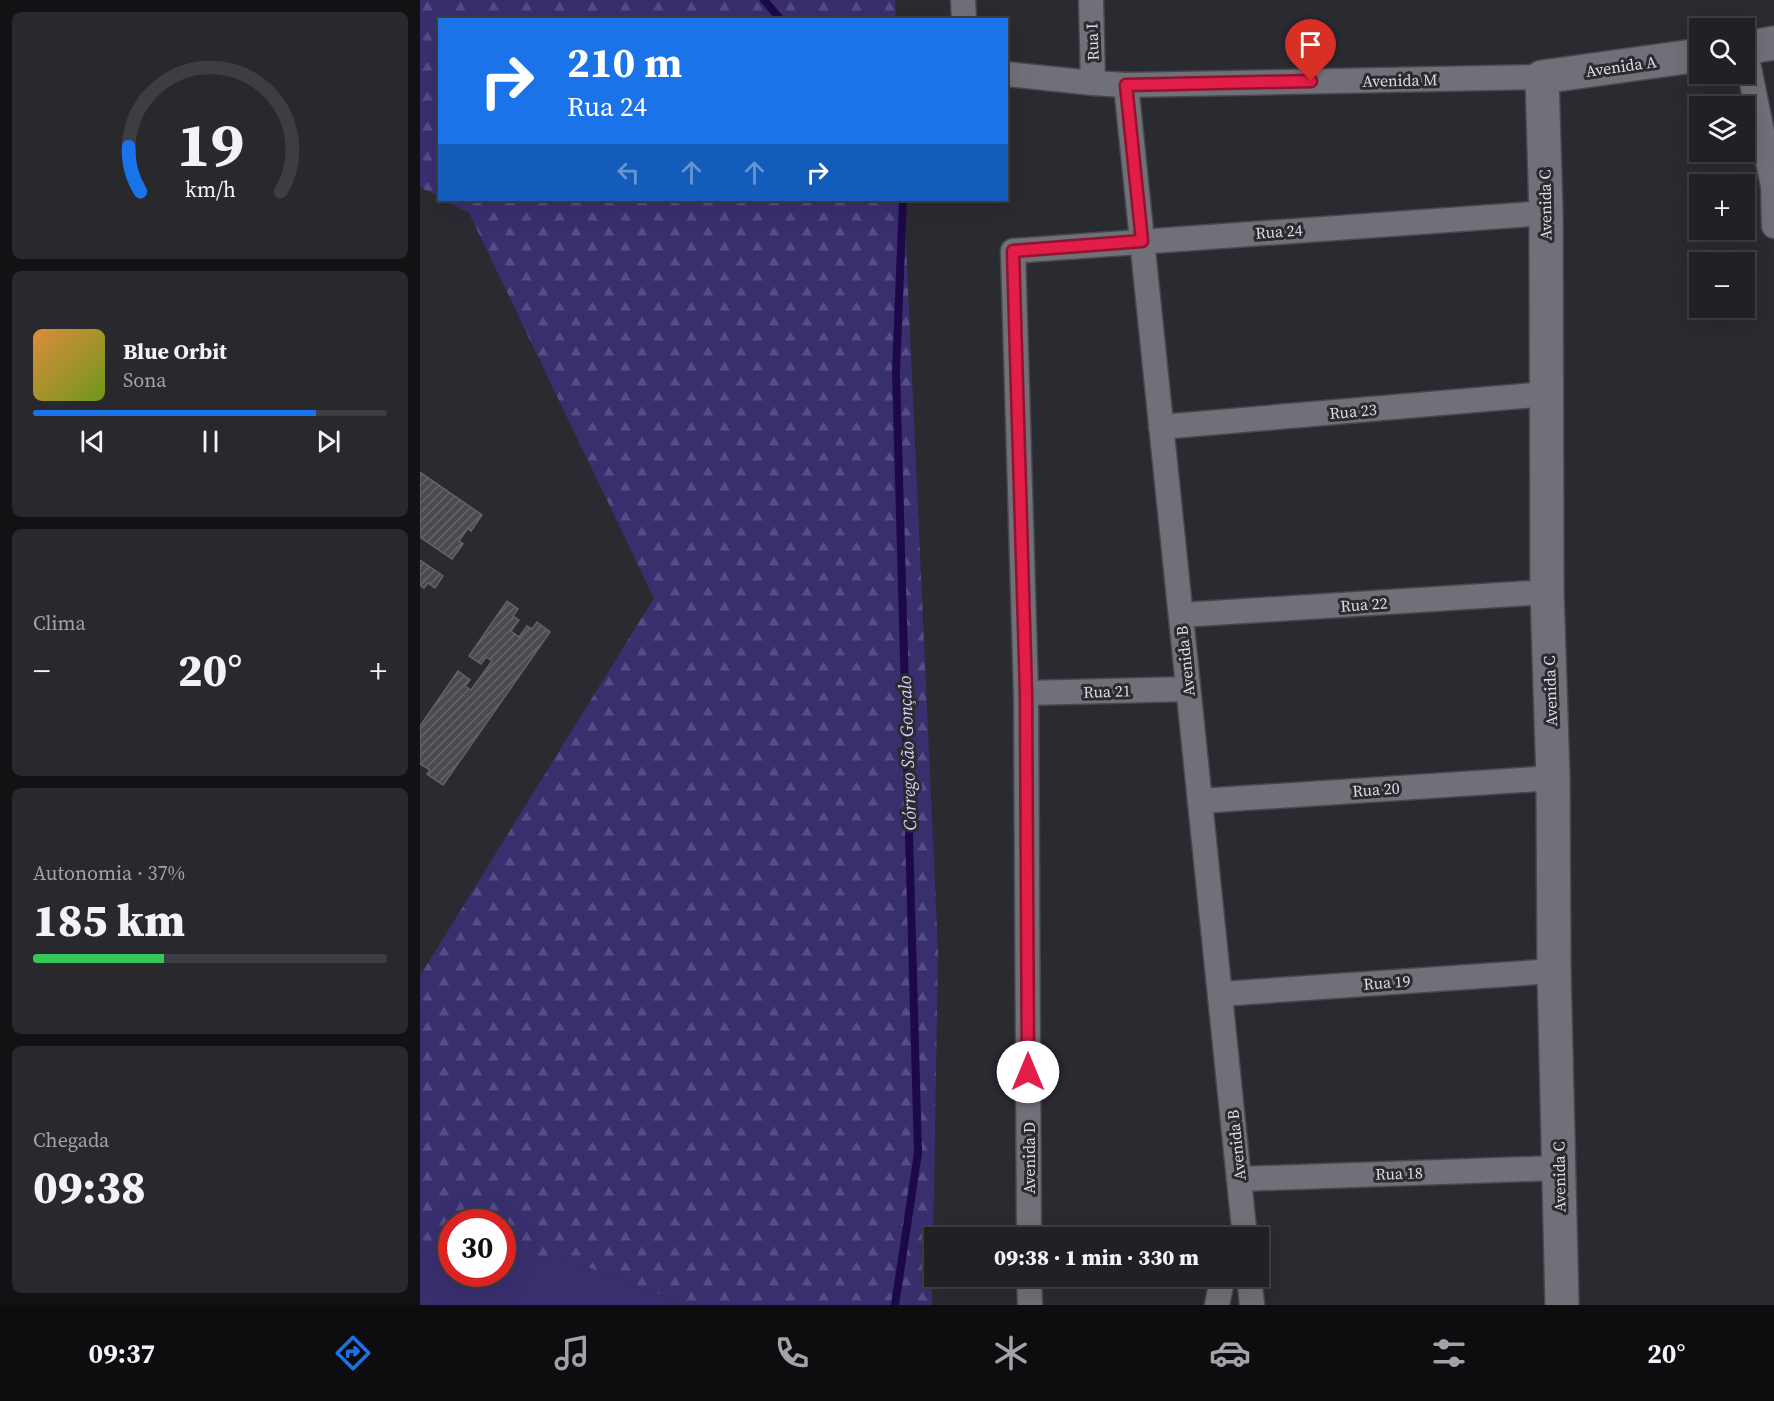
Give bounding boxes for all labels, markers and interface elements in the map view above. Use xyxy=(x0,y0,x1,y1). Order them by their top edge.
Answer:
map controls xyxy=(1689,18,1755,318)
button: search xyxy=(1689,18,1755,84)
pin xyxy=(1285,19,1336,81)
street label: Rua I xyxy=(1080,23,1104,61)
icon: arrive xyxy=(1294,28,1327,61)
text: 210 m xyxy=(567,33,682,91)
icon: right xyxy=(468,42,546,120)
street label: Avenida A xyxy=(1584,50,1658,82)
street label: Avenida M xyxy=(1362,68,1438,92)
text: Rua 24 xyxy=(567,88,647,125)
button: layers xyxy=(1689,96,1755,162)
text: 19 xyxy=(176,101,244,187)
icon: left xyxy=(612,156,645,189)
icon: ahead xyxy=(675,156,708,189)
icon: ahead xyxy=(738,156,771,189)
icon: right xyxy=(801,156,834,189)
street label: Avenida C xyxy=(1533,169,1557,241)
button: + xyxy=(1689,174,1755,240)
text: km/h xyxy=(184,176,236,205)
street label: Rua 24 xyxy=(1255,218,1303,244)
button: − xyxy=(1689,252,1755,318)
text: Blue Orbit xyxy=(123,336,227,366)
text: Sona xyxy=(123,366,167,394)
street label: Rua 23 xyxy=(1328,398,1378,424)
icon: previous xyxy=(76,425,109,458)
icon: pause xyxy=(194,425,227,458)
icon: next xyxy=(312,425,345,458)
street label: Rua 22 xyxy=(1340,591,1388,617)
text: Clima xyxy=(33,609,86,637)
street label: Avenida B xyxy=(1170,625,1200,697)
text: 20° xyxy=(178,639,242,701)
text: − xyxy=(33,648,51,693)
text: + xyxy=(369,648,387,693)
street label: Avenida C xyxy=(1538,655,1562,727)
water label: Córrego São Gonçalo xyxy=(892,675,922,831)
street label: Rua 21 xyxy=(1083,679,1131,703)
street label: Rua 20 xyxy=(1352,776,1400,802)
text: Autonomia · 37% xyxy=(33,859,185,887)
text: 185 km xyxy=(33,889,185,951)
street label: Rua 19 xyxy=(1363,969,1411,995)
position arrow xyxy=(996,1040,1060,1104)
street label: Avenida B xyxy=(1221,1109,1251,1181)
street label: Avenida D xyxy=(1018,1122,1040,1194)
text: Chegada xyxy=(33,1126,109,1154)
street label: Avenida C xyxy=(1547,1141,1571,1213)
text: 09:38 xyxy=(33,1156,146,1218)
street label: Rua 18 xyxy=(1375,1161,1423,1185)
speed limit sign: 30 xyxy=(438,1209,516,1287)
text: 09:38 · 1 min · 330 m xyxy=(994,1242,1199,1272)
icon: directions xyxy=(332,1332,374,1374)
icon: music xyxy=(551,1332,593,1374)
icon: phone xyxy=(771,1332,813,1374)
icon: climate xyxy=(990,1332,1032,1374)
icon: car xyxy=(1209,1332,1251,1374)
icon: filters xyxy=(1428,1332,1470,1374)
text: 09:37 xyxy=(89,1335,155,1372)
text: 20° xyxy=(1647,1335,1685,1372)

